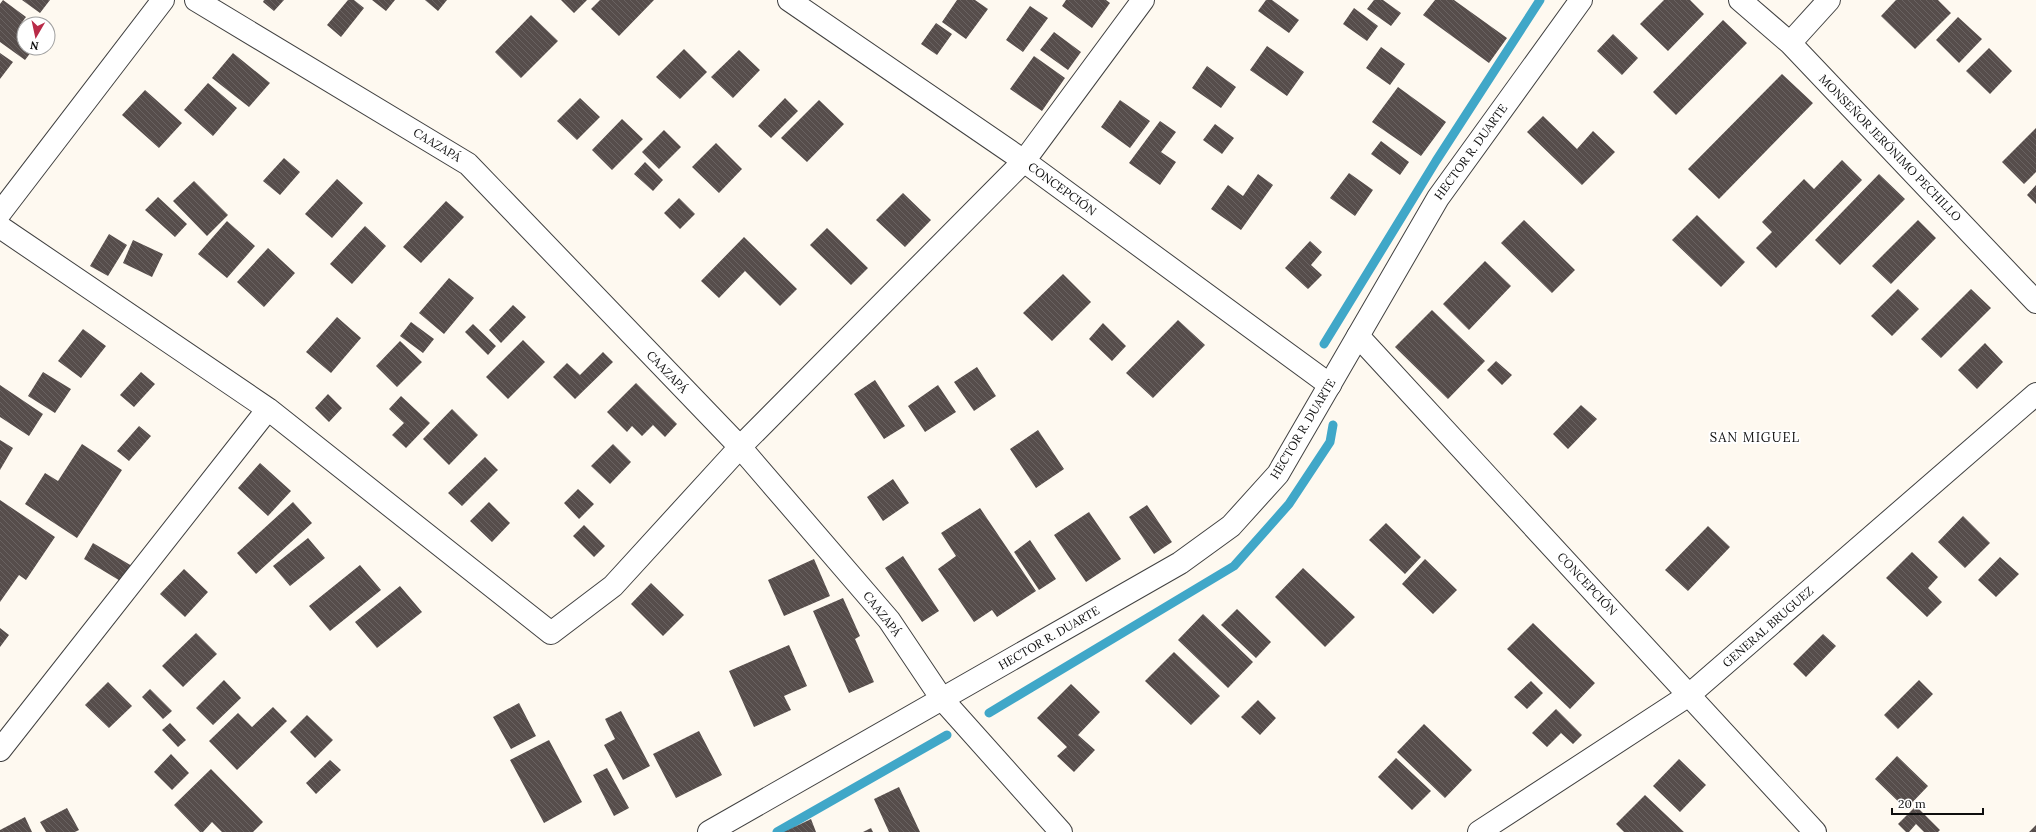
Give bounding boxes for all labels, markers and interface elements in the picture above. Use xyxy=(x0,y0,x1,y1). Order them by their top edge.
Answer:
north arrow xyxy=(16,16,56,56)
text: N xyxy=(29,38,40,53)
street label: MONSEÑOR JERÓNIMO PECHILLO xyxy=(1816,71,1965,224)
street label: HECTOR R. DUARTE xyxy=(1431,101,1510,202)
street label: CAAZAPÁ xyxy=(411,124,464,165)
street label: CONCEPCIÓN xyxy=(1025,159,1099,218)
street label: CAAZAPÁ xyxy=(643,347,692,396)
street label: HECTOR R. DUARTE xyxy=(1267,376,1338,482)
district label: SAN MIGUEL xyxy=(1710,429,1800,446)
street label: CONCEPCIÓN xyxy=(1554,549,1620,618)
street label: GENERAL BRUGUEZ xyxy=(1719,583,1816,670)
street label: CAAZAPÁ xyxy=(860,588,905,640)
street label: HECTOR R. DUARTE xyxy=(995,602,1102,673)
scale bar xyxy=(1892,790,1983,816)
text: 20 m xyxy=(1898,796,1926,811)

